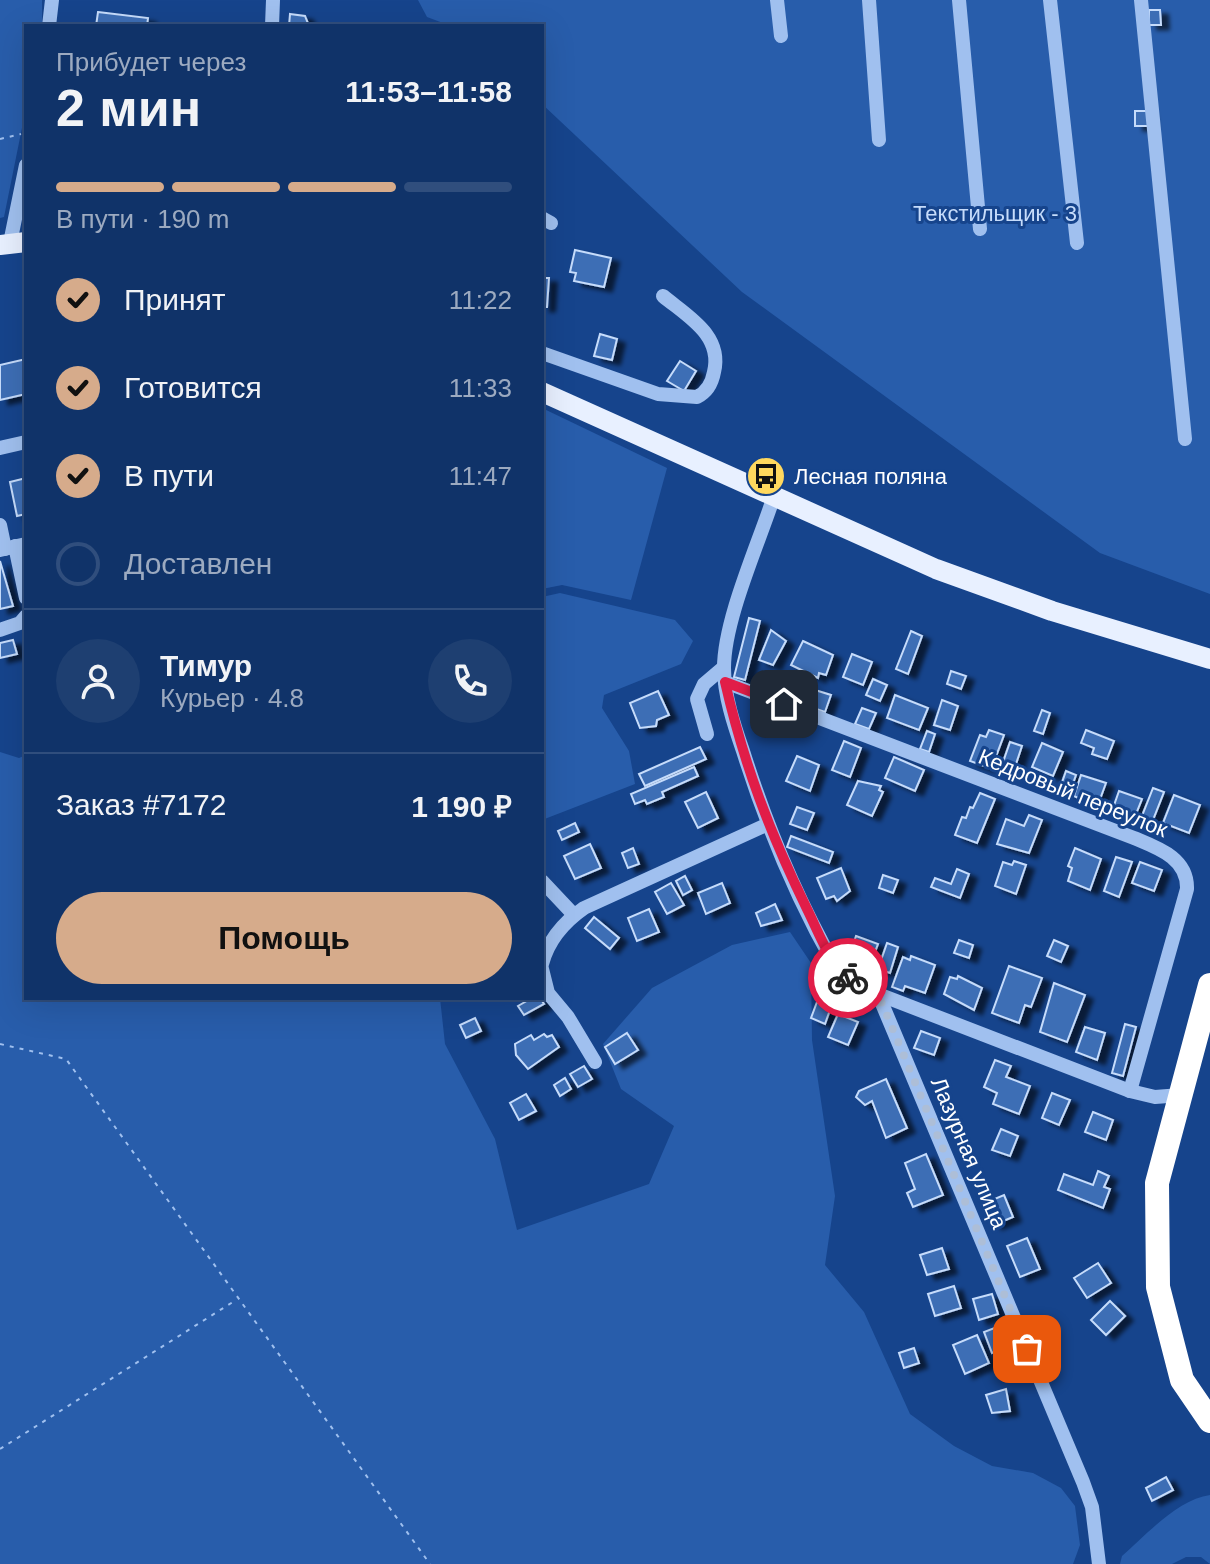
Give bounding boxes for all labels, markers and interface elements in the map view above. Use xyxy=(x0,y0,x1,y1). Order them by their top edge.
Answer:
text: Прибудет через xyxy=(56,47,246,77)
text: 11:53–11:58 xyxy=(345,75,512,108)
text: 2 мин xyxy=(56,79,201,137)
park label: Текстильщик - 3 xyxy=(913,201,1077,226)
text: В пути · 190 m xyxy=(56,204,229,234)
icon: check xyxy=(56,278,100,322)
text: Принят xyxy=(124,283,226,316)
text: 11:22 xyxy=(449,285,512,315)
icon: check xyxy=(56,366,100,410)
text: Готовится xyxy=(124,371,262,404)
text: 11:33 xyxy=(449,373,512,403)
icon: check xyxy=(56,454,100,498)
bus stop icon: Лесная поляна xyxy=(745,455,787,497)
text: В пути xyxy=(124,459,214,492)
text: 11:47 xyxy=(449,461,512,491)
place label: Лесная поляна xyxy=(794,464,948,489)
text: Доставлен xyxy=(124,547,272,580)
button: person xyxy=(56,639,140,723)
button: phone xyxy=(428,639,512,723)
text: Тимур xyxy=(160,649,252,682)
pin xyxy=(750,670,818,738)
icon: home xyxy=(762,682,806,726)
text: Курьер · 4.8 xyxy=(160,683,304,713)
street label: Кедровый переулок xyxy=(975,744,1171,842)
text: Заказ #7172 xyxy=(56,788,226,821)
text: 1 190 ₽ xyxy=(411,790,512,823)
button: Помощь xyxy=(56,892,512,984)
courier xyxy=(808,938,888,1018)
icon: bike xyxy=(826,956,870,1000)
street label: Лазурная улица xyxy=(926,1073,1012,1233)
pin xyxy=(993,1315,1061,1383)
icon: bag xyxy=(1005,1327,1049,1371)

